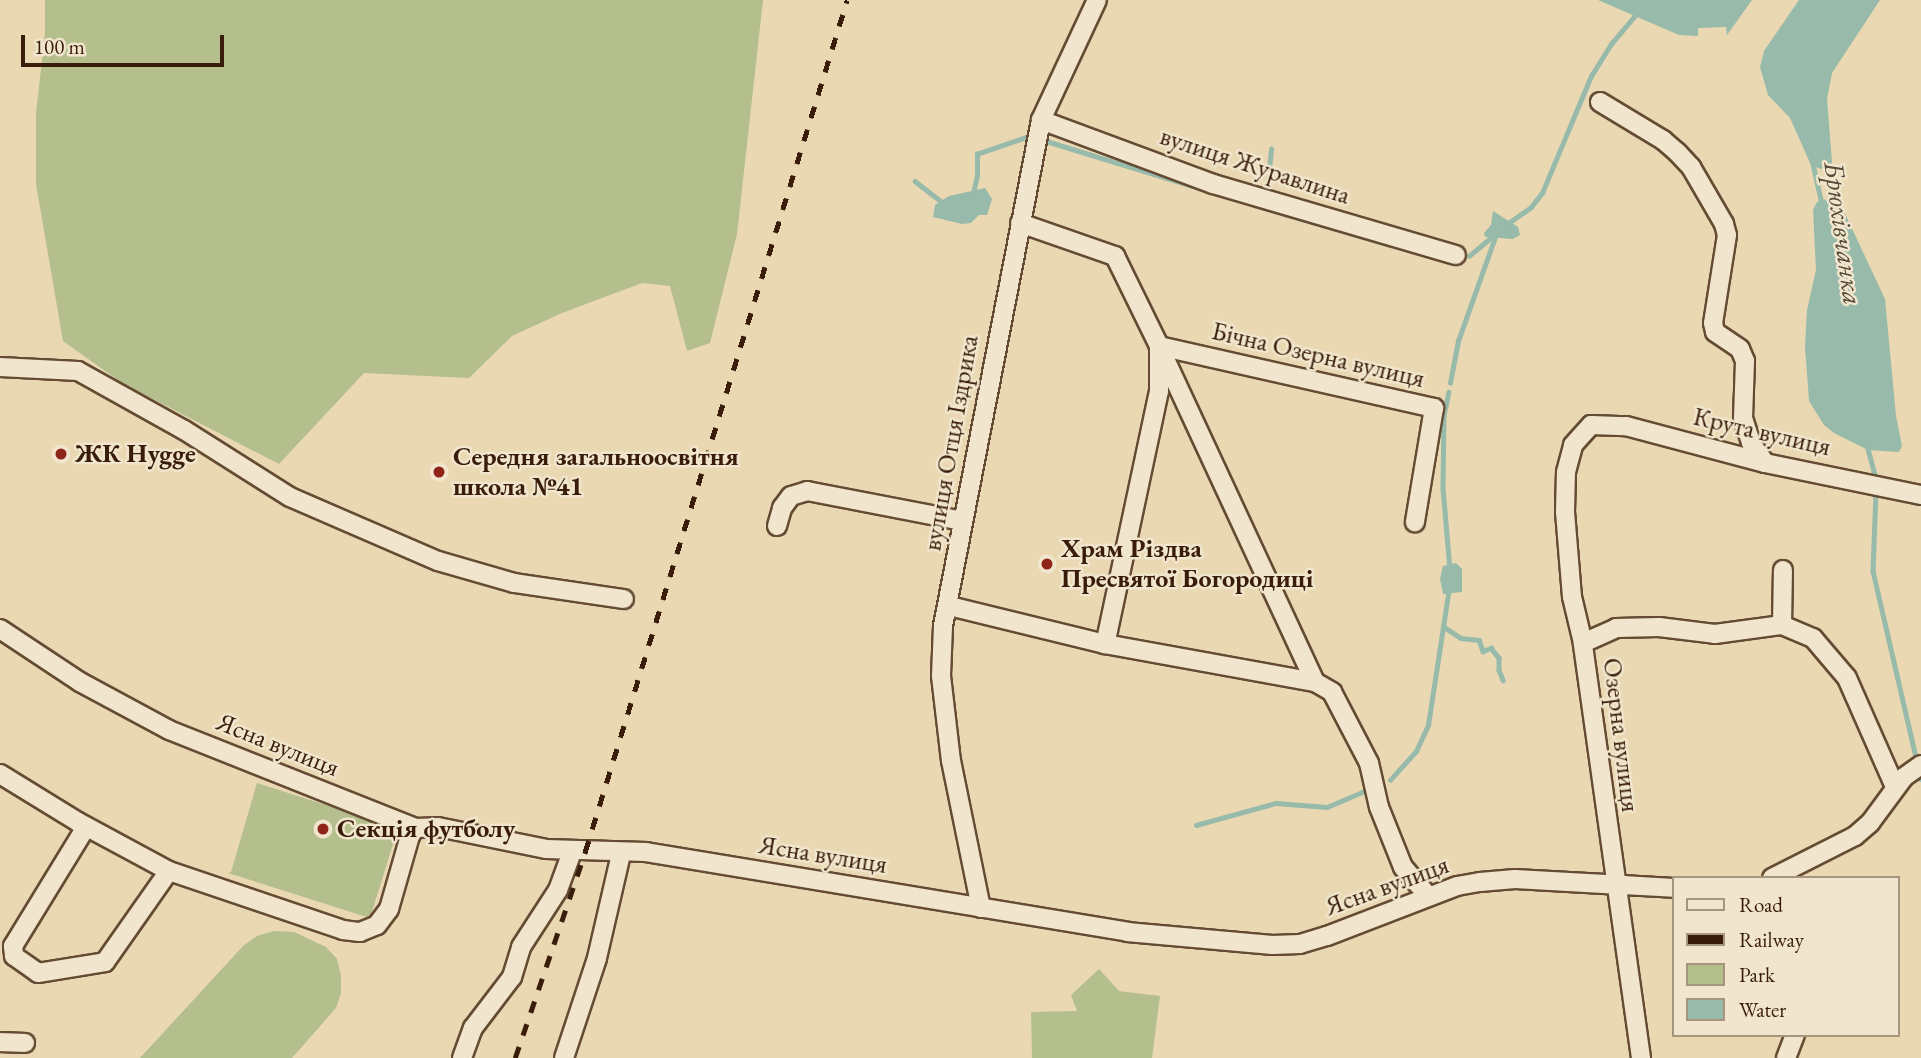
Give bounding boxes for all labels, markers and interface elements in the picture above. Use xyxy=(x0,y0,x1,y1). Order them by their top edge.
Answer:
scale bar xyxy=(24,21,228,65)
text: 100 m xyxy=(34,33,85,60)
street label: вулиця Журавлина xyxy=(1156,121,1354,211)
water label: Брюхівчанка xyxy=(1817,159,1871,307)
street label: Бічна Озерна вулиця xyxy=(1209,315,1427,395)
street label: вулиця Отця Іздрика xyxy=(917,333,985,553)
street label: Крута вулиця xyxy=(1690,401,1834,463)
place label: ЖК Hygge xyxy=(75,438,196,470)
place label: Середня загальноосвітня школа №41 xyxy=(453,441,739,503)
marker: ЖК Hygge xyxy=(53,446,69,462)
marker: Середня загальноосвітня школа №41 xyxy=(431,464,447,480)
place label: Храм Різдва Пресвятої Богородиці xyxy=(1061,533,1314,594)
marker: Храм Різдва Пресвятої Богородиці xyxy=(1039,556,1055,572)
street label: Озерна вулиця xyxy=(1596,656,1646,814)
street label: Ясна вулиця xyxy=(212,706,344,784)
place label: Секція футболу xyxy=(337,813,515,845)
marker: Секція футболу xyxy=(315,821,331,837)
street label: Ясна вулиця xyxy=(757,829,889,881)
street label: Ясна вулиця xyxy=(1321,849,1453,923)
legend xyxy=(1672,876,1900,1037)
text: Road xyxy=(1739,891,1783,918)
text: Railway xyxy=(1739,926,1804,953)
text: Park xyxy=(1739,961,1775,988)
text: Water xyxy=(1739,996,1786,1023)

